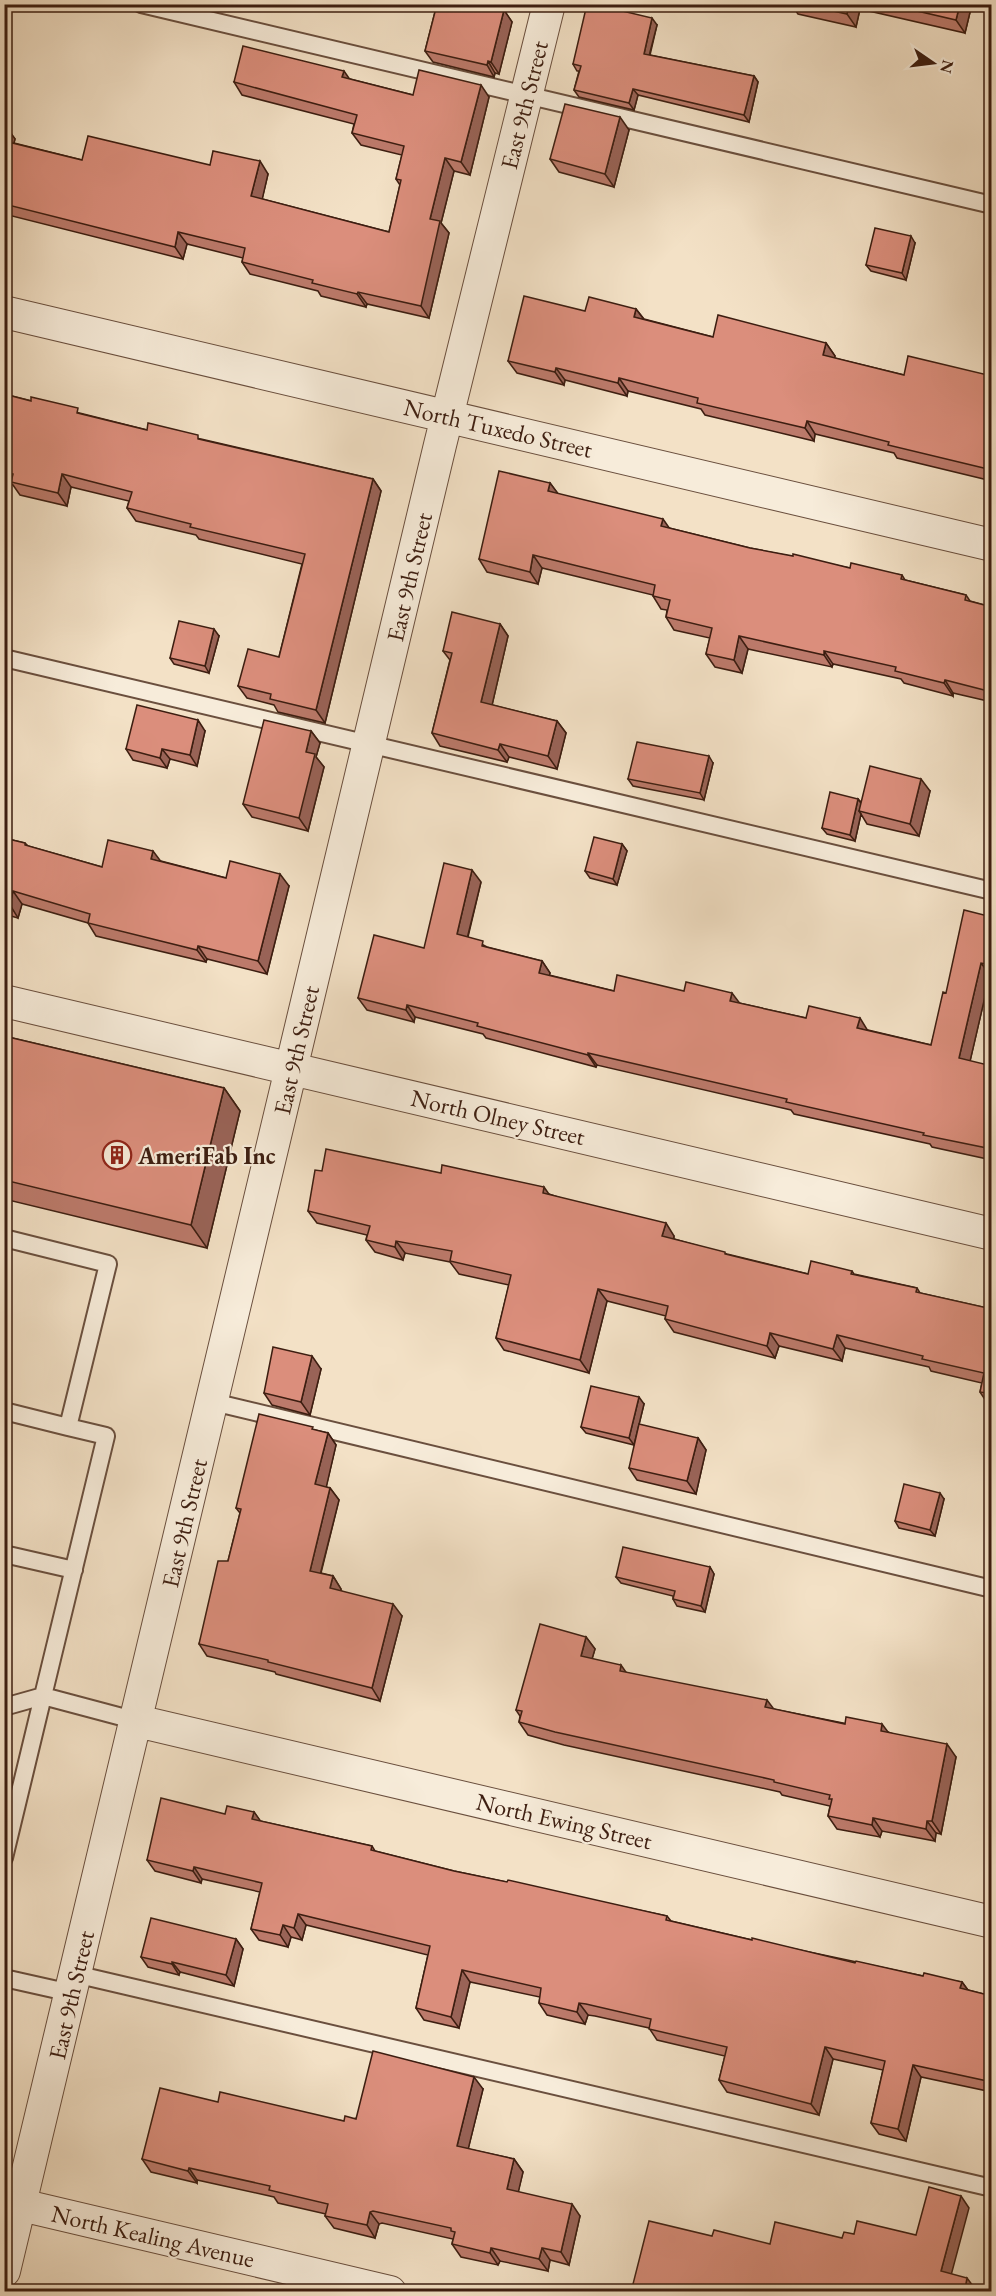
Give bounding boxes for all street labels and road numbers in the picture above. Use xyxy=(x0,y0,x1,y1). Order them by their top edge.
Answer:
street label: East 9th Street xyxy=(493,37,555,173)
street label: North Tuxedo Street xyxy=(401,391,596,465)
street label: East 9th Street xyxy=(379,509,439,645)
street label: East 9th Street xyxy=(266,982,326,1118)
street label: North Olney Street xyxy=(408,1082,589,1152)
street label: East 9th Street xyxy=(154,1455,214,1591)
street label: North Ewing Street xyxy=(473,1786,655,1856)
street label: East 9th Street xyxy=(41,1927,101,2063)
street label: North Kealing Avenue xyxy=(49,2198,257,2274)

